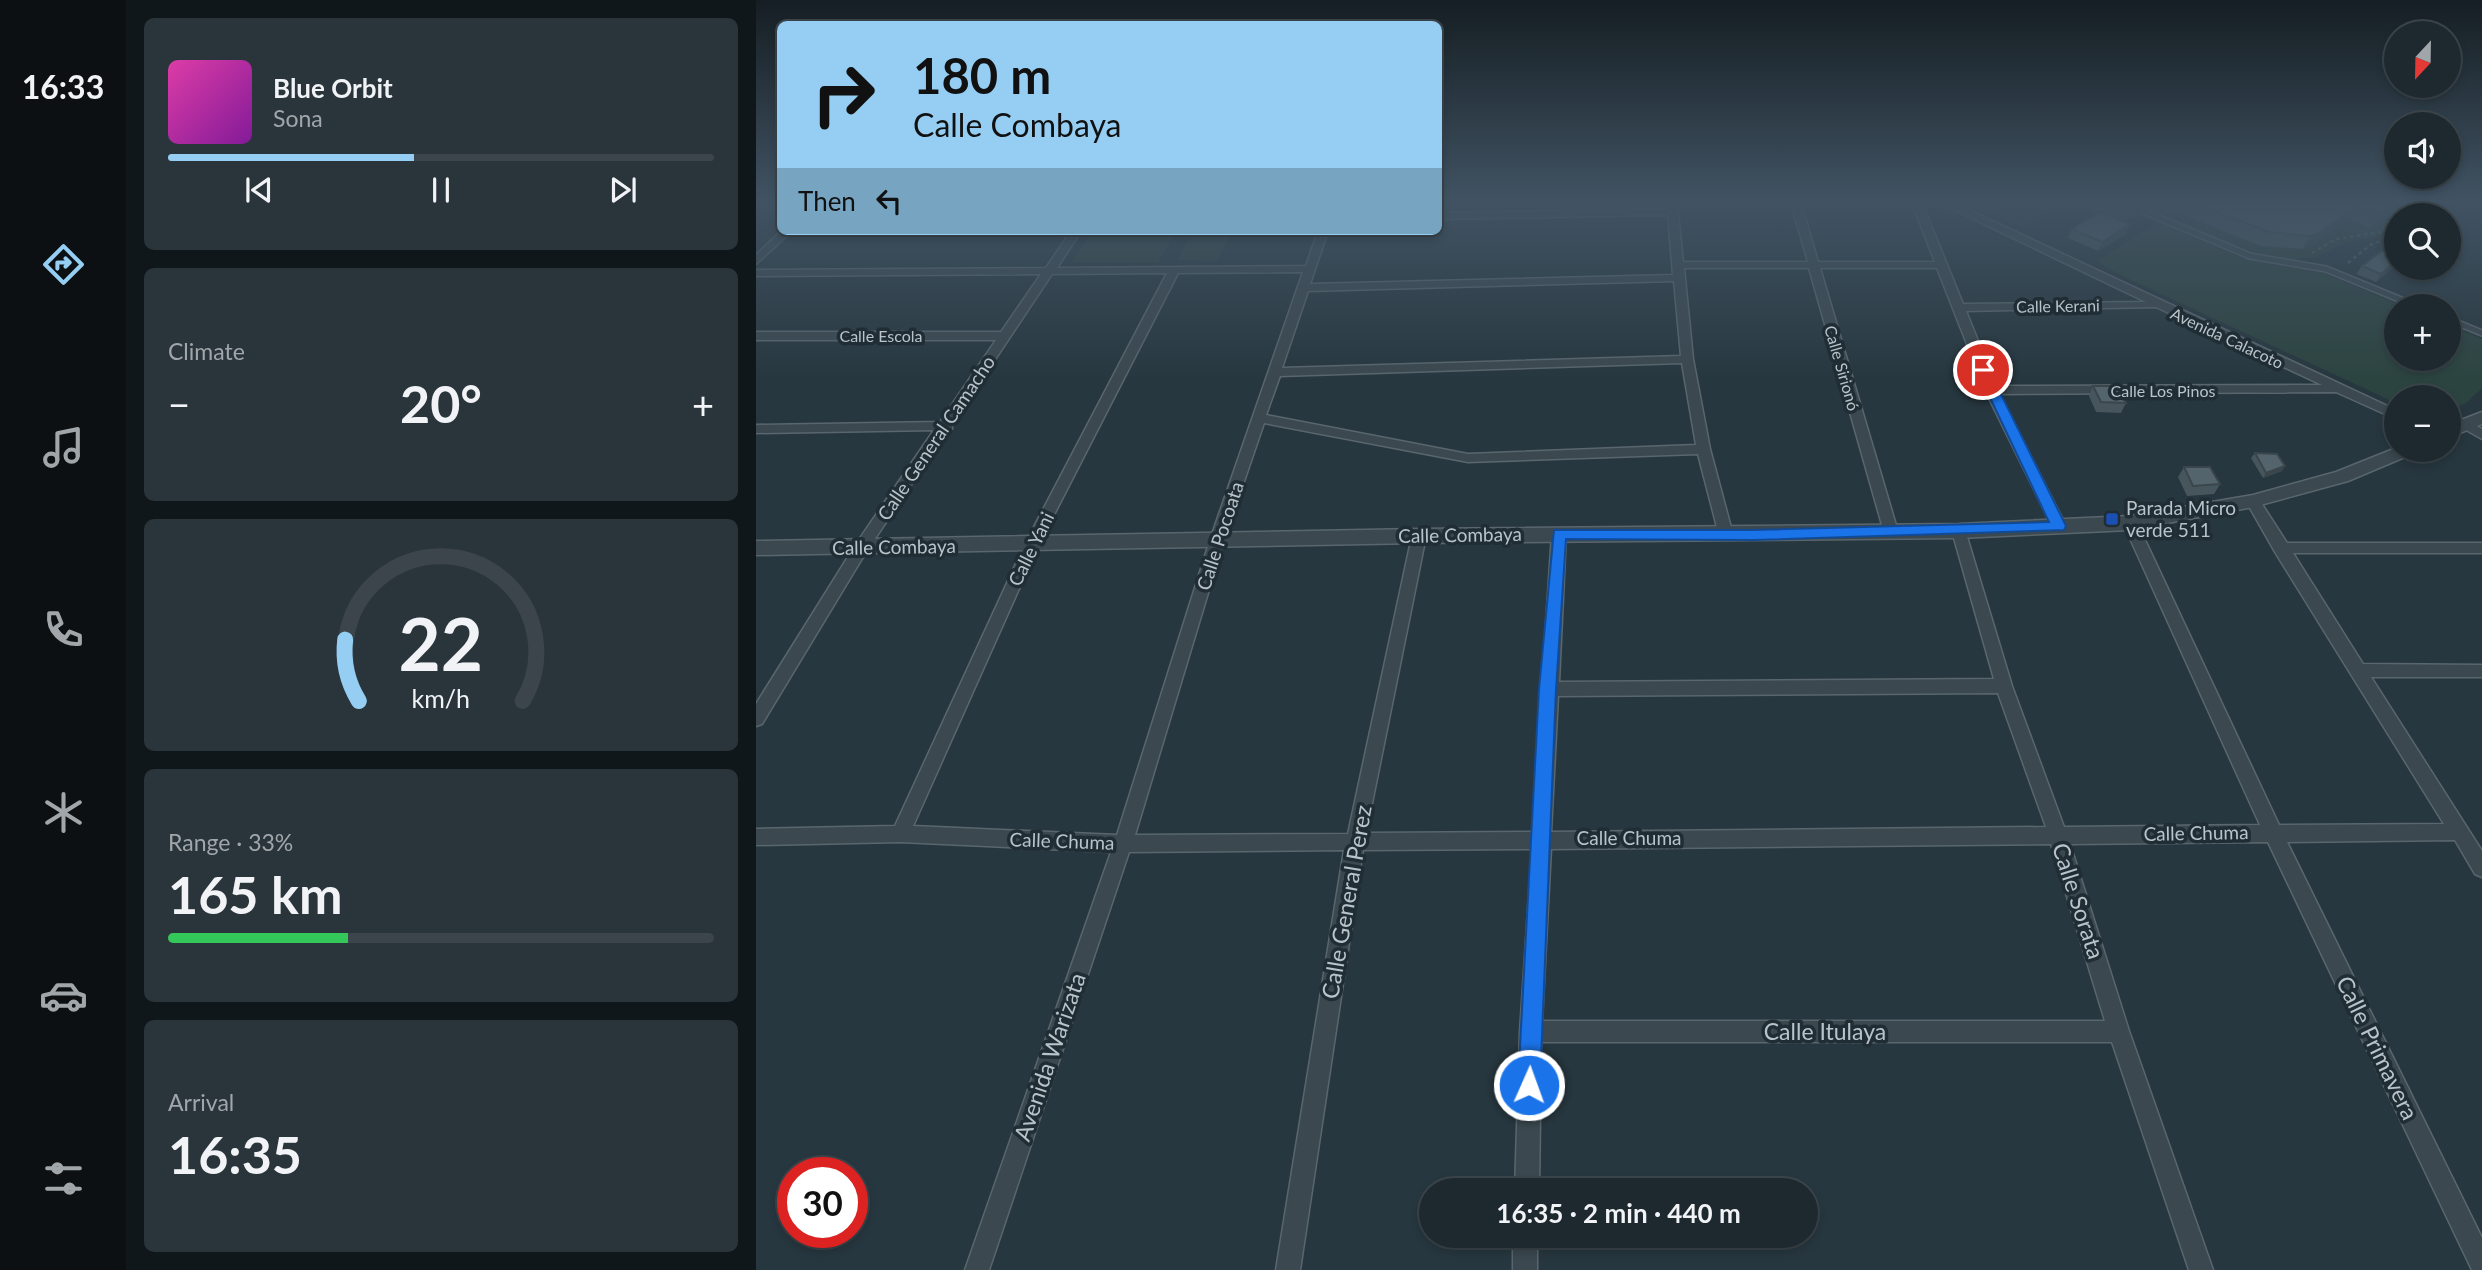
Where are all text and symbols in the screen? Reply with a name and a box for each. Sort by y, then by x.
north arrow [2384,21,2460,98]
map controls [2384,21,2461,462]
text: 180 m [913,46,1051,104]
icon: right [798,49,889,140]
text: 16:33 [22,67,104,106]
text: Blue Orbit [273,72,393,104]
text: Sona [273,104,323,132]
text: Calle Combaya [913,105,1122,144]
button: sound [2384,112,2461,189]
icon: previous [240,171,278,209]
icon: pause [422,171,460,209]
icon: next [604,171,642,209]
icon: left [870,182,908,220]
text: Then [798,185,856,217]
button: search [2384,203,2461,280]
icon: directions [39,240,88,289]
button: + [2384,294,2461,371]
street label: Calle Kerani [2016,295,2100,316]
street label: Avenida Calacoto [2168,303,2287,372]
street label: Calle Sirionó [1821,323,1864,413]
street label: Calle Escola [839,326,923,345]
text: Climate [168,337,245,365]
pin [1953,340,2013,400]
street label: Calle General Camacho [872,351,999,524]
icon: arrive [1964,351,2002,389]
text: 20° [400,372,482,434]
text: − [168,381,190,427]
text: + [692,381,714,427]
street label: Calle Los Pinos [2111,381,2215,400]
button: − [2384,385,2461,462]
icon: music [39,423,88,472]
street label: Calle Pocoata [1191,479,1248,593]
place label: Parada Micro verde 511 [2126,496,2236,541]
street label: Calle Yani [1003,508,1058,590]
marker: Parada Micro verde 511 [2104,511,2120,527]
street label: Calle Combaya [1398,522,1522,547]
street label: Calle Combaya [832,534,956,559]
text: 22 [399,599,483,687]
icon: phone [39,605,88,654]
text: km/h [412,683,470,713]
icon: climate [39,788,88,837]
street label: Calle General Perez [1315,803,1377,1001]
street label: Calle Chuma [2143,820,2249,845]
street label: Calle Chuma [1577,826,1681,849]
street label: Calle Chuma [1009,827,1115,854]
text: Range · 33% [168,828,293,856]
street label: Calle Sorata [2047,839,2111,962]
text: 165 km [168,863,342,925]
street label: Avenida Warizata [1007,969,1091,1144]
icon: car [39,971,88,1020]
street label: Calle Primavera [2331,971,2425,1124]
street label: Calle Itulaya [1764,1017,1886,1045]
position arrow [1492,1048,1566,1122]
text: Arrival [168,1088,234,1116]
text: 16:35 [168,1123,302,1185]
icon: filters [39,1154,88,1203]
speed limit sign: 30 [777,1157,868,1248]
text: 16:35 · 2 min · 440 m [1496,1197,1741,1229]

